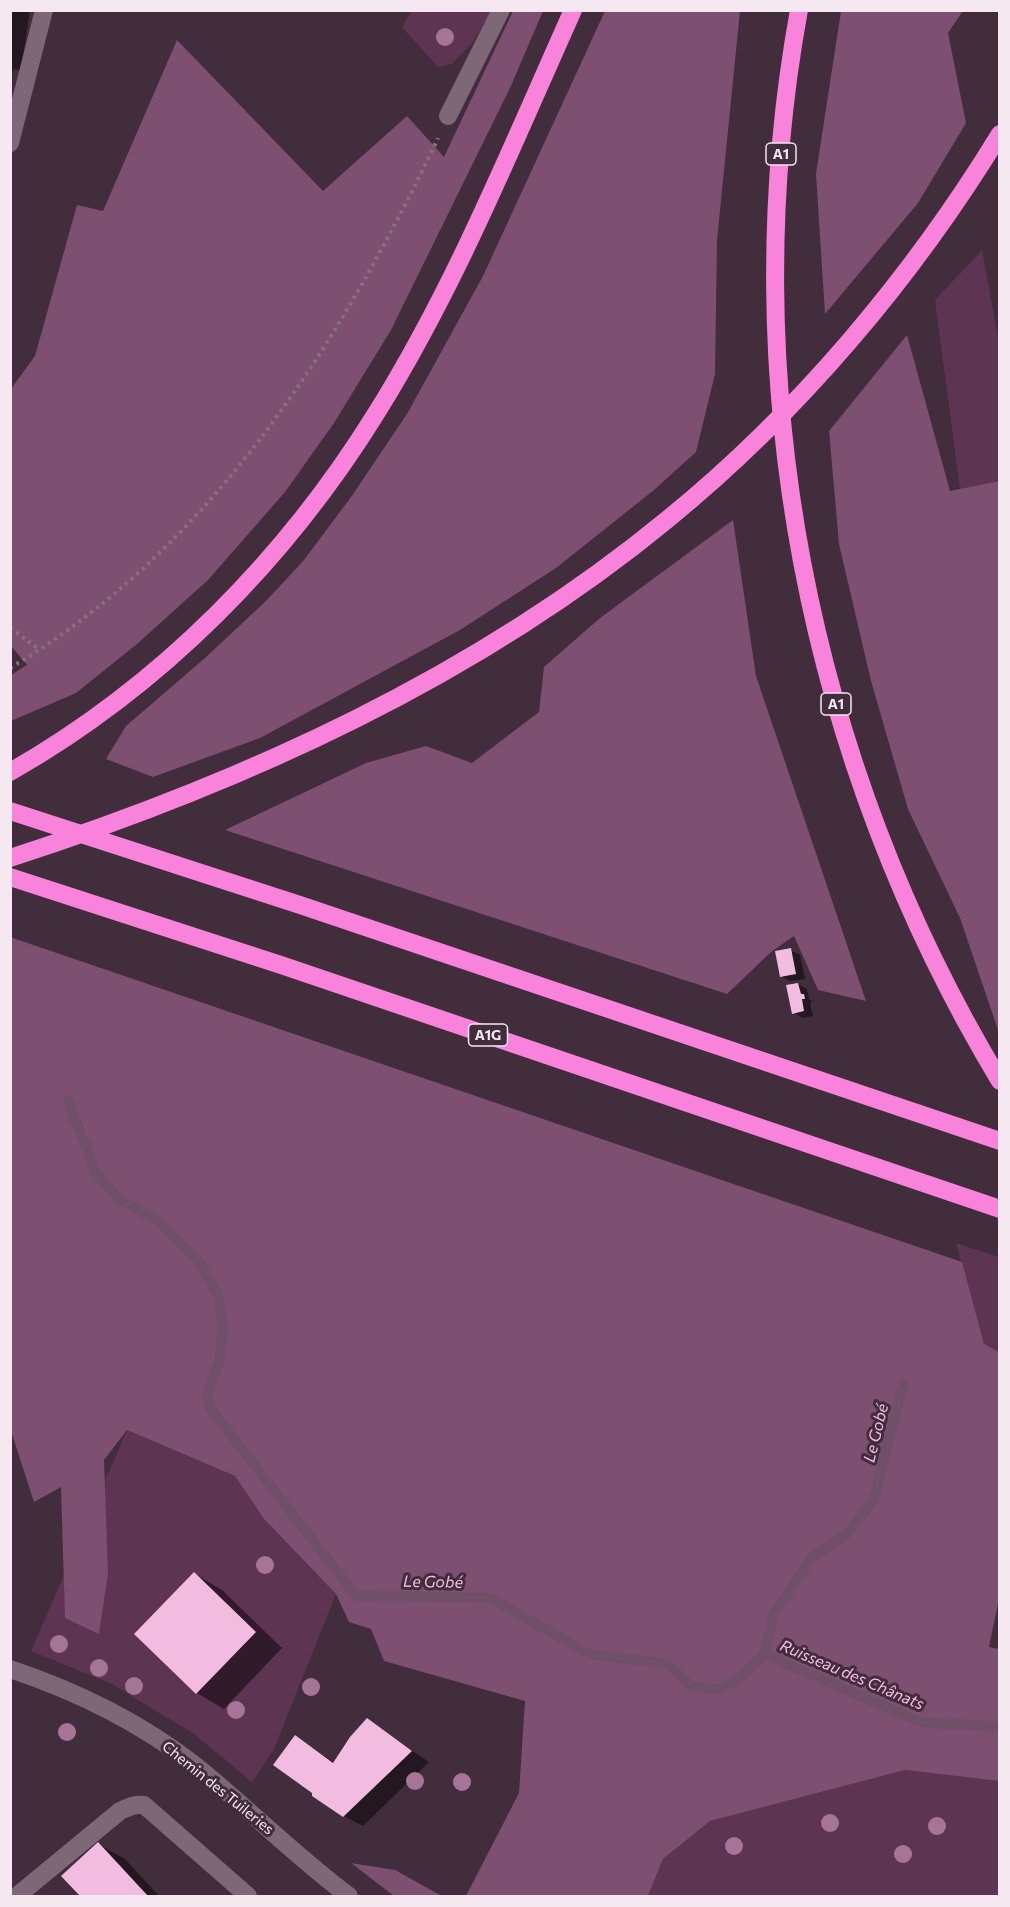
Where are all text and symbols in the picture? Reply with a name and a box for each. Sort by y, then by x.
road number: A1 [766,143,796,165]
road number: A1 [821,693,851,715]
road number: A1G [468,1024,508,1046]
water label: Le Gobé [859,1402,893,1464]
water label: Le Gobé [403,1572,463,1592]
water label: Ruisseau des Chânats [777,1636,927,1714]
street label: Chemin des Tuileries [159,1737,277,1839]

